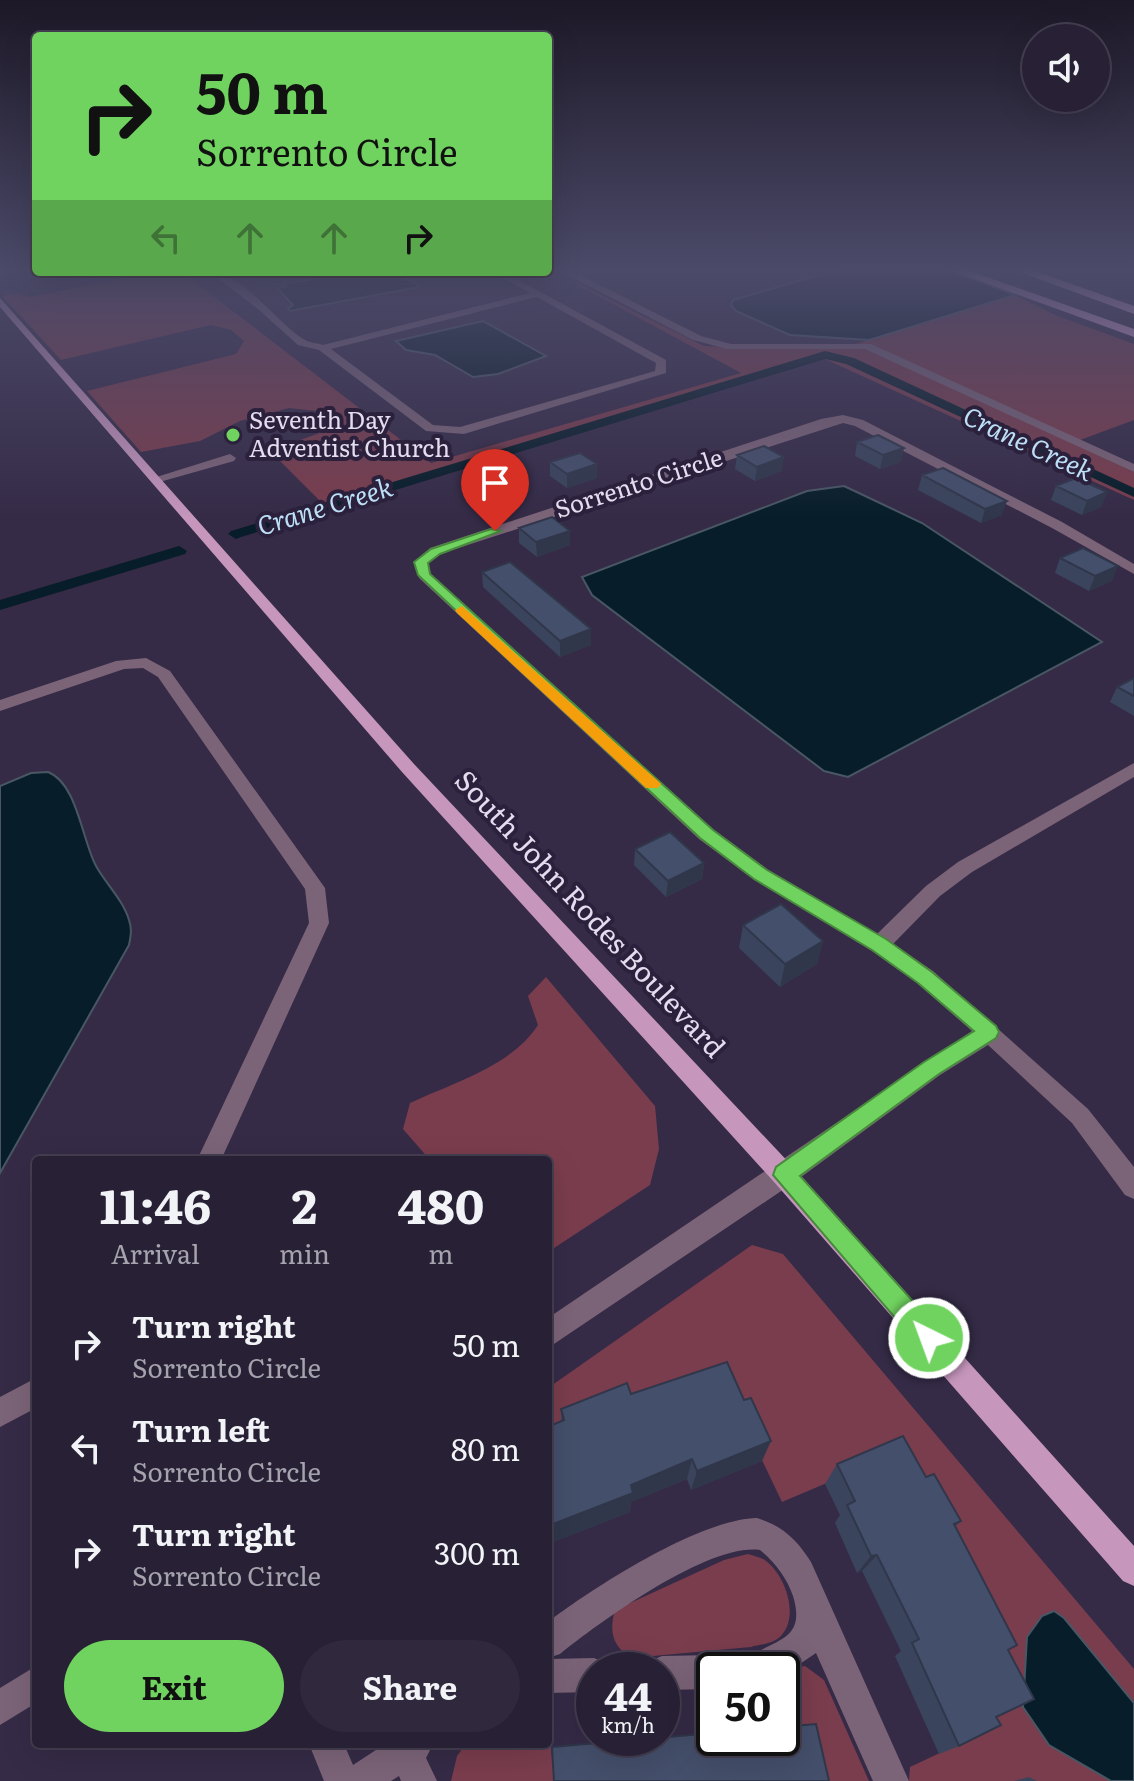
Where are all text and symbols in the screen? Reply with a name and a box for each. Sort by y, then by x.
map controls [1022,24,1110,112]
button: sound [1022,24,1110,112]
text: 50 m [196,48,328,131]
icon: right [64,64,168,168]
text: Sorrento Circle [196,124,458,177]
icon: left [144,216,188,260]
icon: ahead [228,216,272,260]
icon: ahead [312,216,356,260]
icon: right [396,216,440,260]
water label: Crane Creek [958,395,1101,489]
place label: Seventh Day Adventist Church [249,401,450,464]
marker: Seventh Day Adventist Church [224,426,242,444]
street label: Sorrento Circle [550,438,727,525]
pin [461,449,529,531]
icon: arrive [473,461,517,505]
water label: Crane Creek [252,465,397,544]
street label: South John Rodes Boulevard [446,759,736,1066]
text: 11:46 [100,1168,211,1239]
text: 2 [292,1168,317,1239]
text: 480 [398,1168,484,1239]
text: Arrival [111,1233,200,1272]
text: min [279,1233,330,1272]
text: m [428,1233,454,1272]
position arrow [887,1296,971,1380]
text: Turn right [132,1303,296,1347]
icon: right [64,1322,108,1366]
text: 50 m [452,1322,520,1366]
text: Sorrento Circle [132,1347,321,1386]
text: Turn left [132,1407,270,1451]
icon: left [64,1426,108,1470]
text: 80 m [451,1426,520,1470]
text: Sorrento Circle [132,1451,321,1490]
text: Turn right [132,1511,296,1555]
icon: right [64,1530,108,1574]
text: 300 m [434,1530,520,1574]
text: Sorrento Circle [132,1555,321,1594]
button: Exit [64,1640,284,1732]
button: Share [300,1640,520,1732]
speed limit sign: 50 [696,1652,800,1756]
text: 44 [604,1664,652,1723]
text: km/h [601,1709,655,1739]

